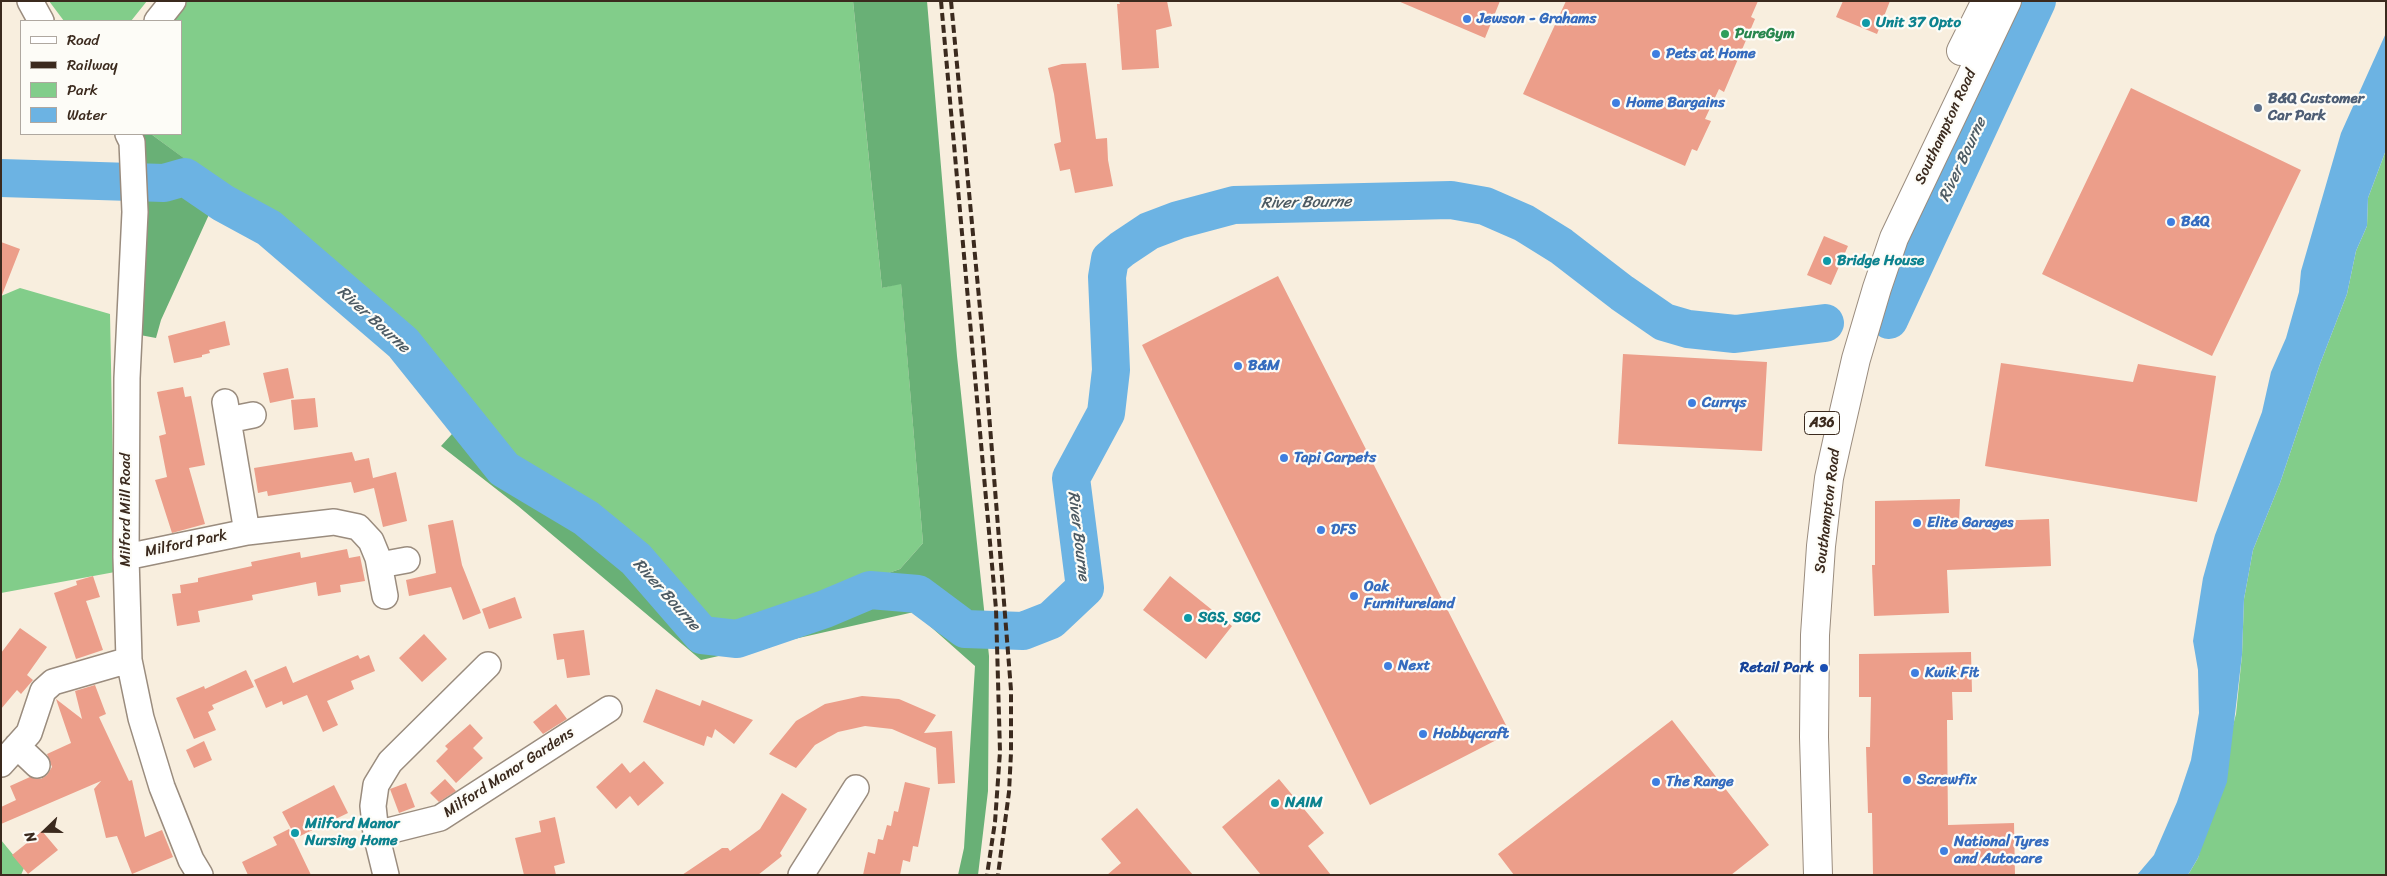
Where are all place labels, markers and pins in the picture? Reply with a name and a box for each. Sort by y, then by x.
place label: Jewson - Grahams [1477,10,1596,28]
marker: Jewson - Grahams [1461,13,1473,25]
place label: Unit 37 Opto [1876,14,1961,32]
marker: Unit 37 Opto [1860,17,1872,29]
place label: PureGym [1735,25,1795,43]
marker: PureGym [1719,28,1731,40]
place label: Pets at Home [1666,45,1756,63]
marker: Pets at Home [1650,48,1662,60]
place label: B&Q Customer Car Park [2268,90,2364,125]
place label: Home Bargains [1626,94,1725,112]
marker: Home Bargains [1610,97,1622,109]
marker: B&Q Customer Car Park [2252,102,2264,114]
place label: B&Q [2181,213,2210,231]
marker: B&Q [2165,216,2177,228]
place label: Bridge House [1837,252,1924,270]
marker: Bridge House [1821,255,1833,267]
place label: B&M [1248,357,1280,375]
marker: B&M [1232,360,1244,372]
place label: Currys [1702,394,1746,412]
marker: Currys [1686,397,1698,409]
place label: Tapi Carpets [1294,449,1376,467]
marker: Tapi Carpets [1278,452,1290,464]
place label: Elite Garages [1927,514,2013,532]
marker: Elite Garages [1911,517,1923,529]
place label: DFS [1331,521,1356,539]
marker: DFS [1315,524,1327,536]
place label: Oak Furnitureland [1364,578,1454,613]
marker: Oak Furnitureland [1348,590,1360,602]
place label: SGS, SGC [1198,609,1260,627]
marker: SGS, SGC [1182,612,1194,624]
place label: Next [1398,657,1430,675]
place label: Retail Park [1740,659,1814,677]
marker: Next [1382,660,1394,672]
marker: Retail Park [1818,662,1830,674]
place label: Kwik Fit [1925,664,1979,682]
marker: Kwik Fit [1909,667,1921,679]
place label: Hobbycraft [1433,725,1509,743]
marker: Hobbycraft [1417,728,1429,740]
place label: Screwfix [1917,771,1977,789]
place label: The Range [1666,773,1734,791]
marker: Screwfix [1901,774,1913,786]
marker: The Range [1650,776,1662,788]
place label: NAIM [1285,794,1323,812]
marker: NAIM [1269,797,1281,809]
place label: Milford Manor Nursing Home [305,815,399,850]
marker: Milford Manor Nursing Home [289,827,301,839]
place label: National Tyres and Autocare [1954,833,2049,868]
marker: National Tyres and Autocare [1938,845,1950,857]

